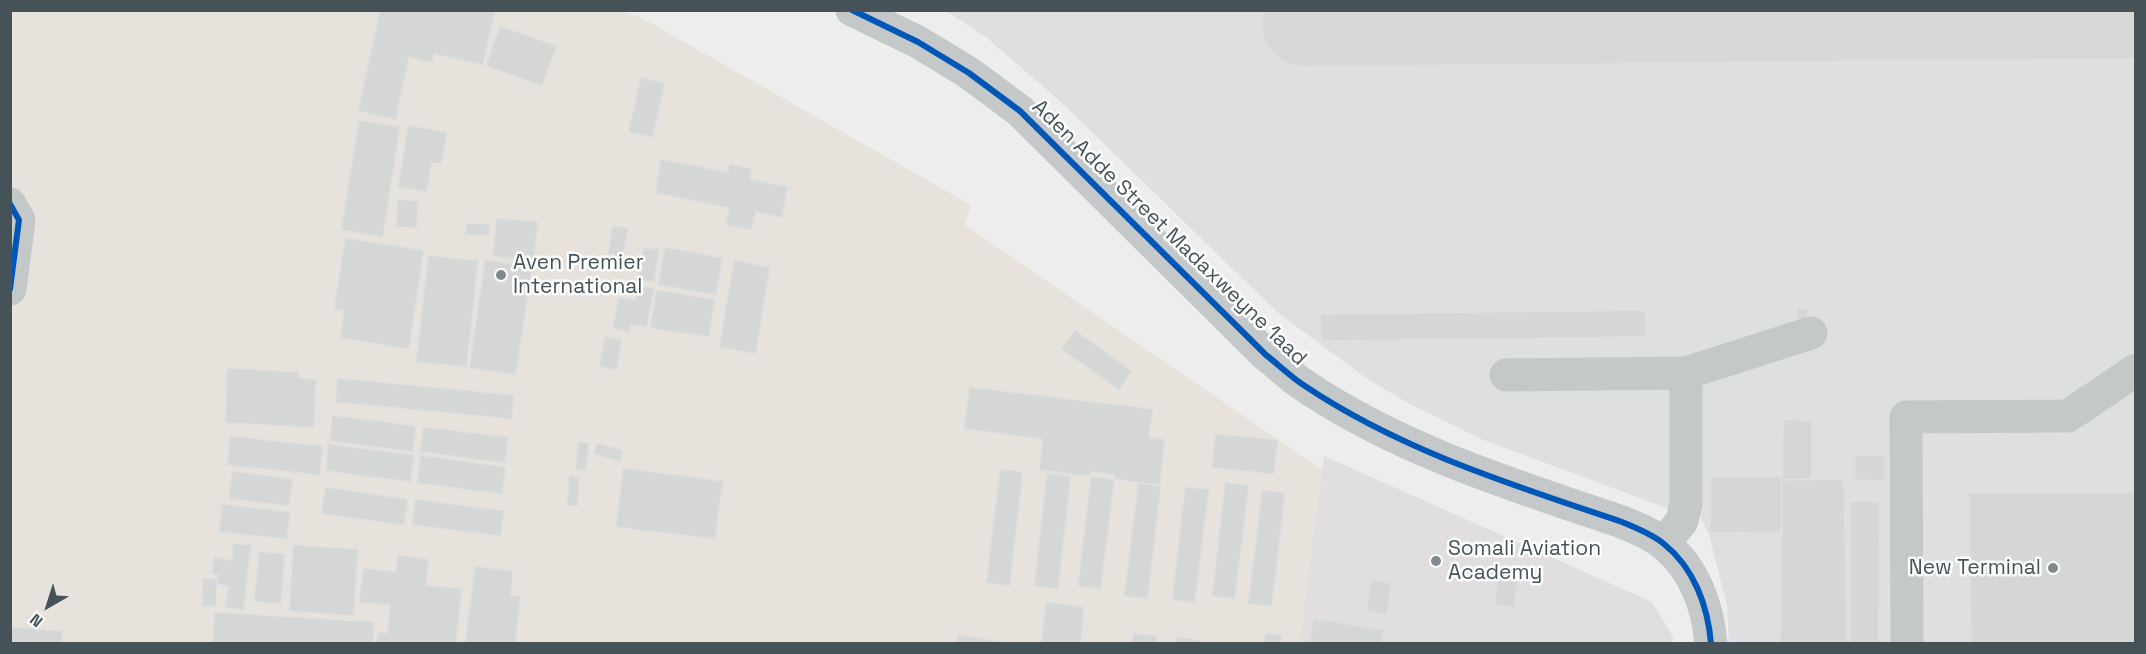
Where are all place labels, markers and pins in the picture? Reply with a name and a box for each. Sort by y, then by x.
place label: Aven Premier International [513,250,644,300]
marker: Aven Premier International [494,268,508,282]
place label: Somali Aviation Academy [1448,536,1601,586]
marker: Somali Aviation Academy [1429,554,1443,568]
place label: New Terminal [1909,555,2041,581]
marker: New Terminal [2046,561,2060,575]

